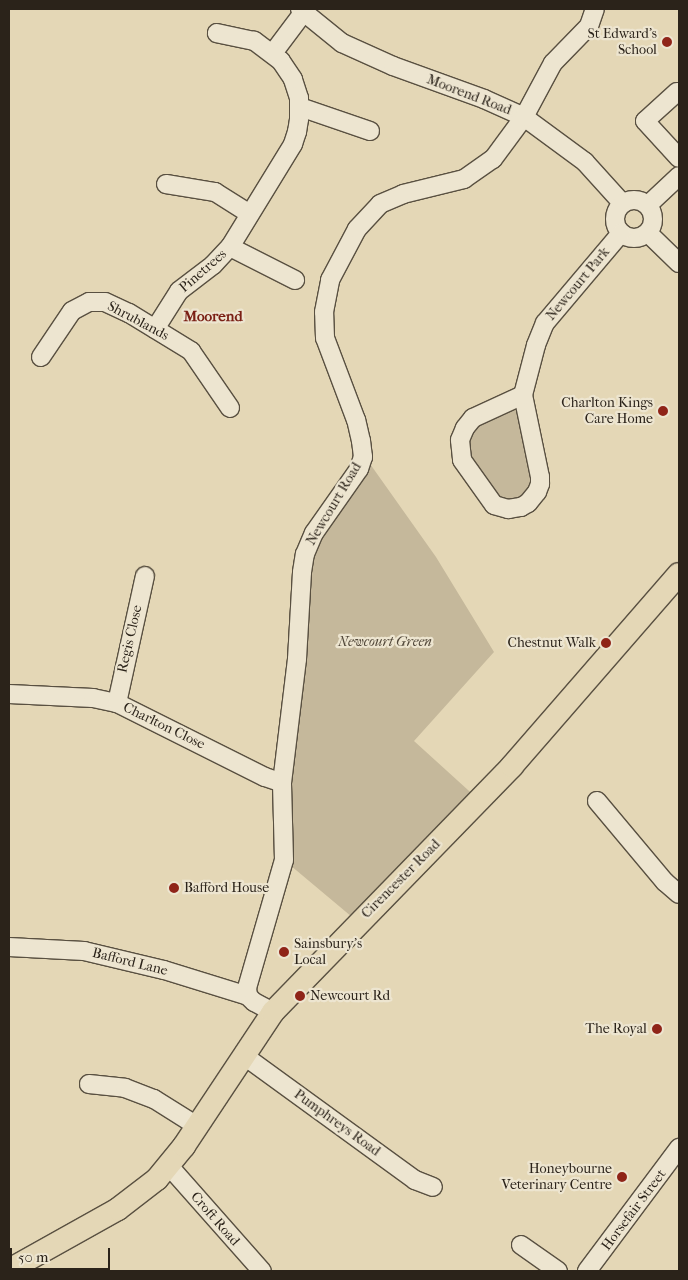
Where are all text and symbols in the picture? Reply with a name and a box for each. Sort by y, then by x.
place label: St Edward's School [587,26,657,58]
marker: St Edward's School [661,36,673,48]
street label: Moorend Road [424,71,514,119]
street label: Newcourt Park [543,244,613,324]
street label: Pinetrees [176,246,230,296]
street label: Shrublands [104,298,172,344]
district label: Moorend [183,308,243,326]
place label: Charlton Kings Care Home [561,395,653,428]
marker: Charlton Kings Care Home [657,405,669,417]
street label: Newcourt Road [303,460,365,548]
street label: Regis Close [114,603,146,675]
park label: Newcourt Green [338,634,432,650]
place label: Chestnut Walk [508,635,596,651]
marker: Chestnut Walk [600,637,612,649]
street label: Charlton Close [120,699,208,753]
street label: Cirencester Road [358,836,444,922]
place label: Bafford House [184,880,269,896]
marker: Bafford House [168,882,180,894]
place label: Sainsbury's Local [294,936,362,969]
street label: Bafford Lane [91,945,169,979]
marker: Sainsbury's Local [278,946,290,958]
place label: Newcourt Rd [310,988,390,1004]
marker: Newcourt Rd [294,990,306,1002]
place label: The Royal [585,1021,647,1037]
marker: The Royal [651,1023,663,1035]
street label: Pumphreys Road [291,1086,383,1160]
place label: Honeybourne Veterinary Centre [502,1161,612,1194]
street label: Horsefair Street [598,1166,670,1254]
marker: Honeybourne Veterinary Centre [616,1171,628,1183]
street label: Croft Road [187,1189,243,1249]
scale bar [12,1238,112,1270]
text: 50 m [18,1248,48,1266]

